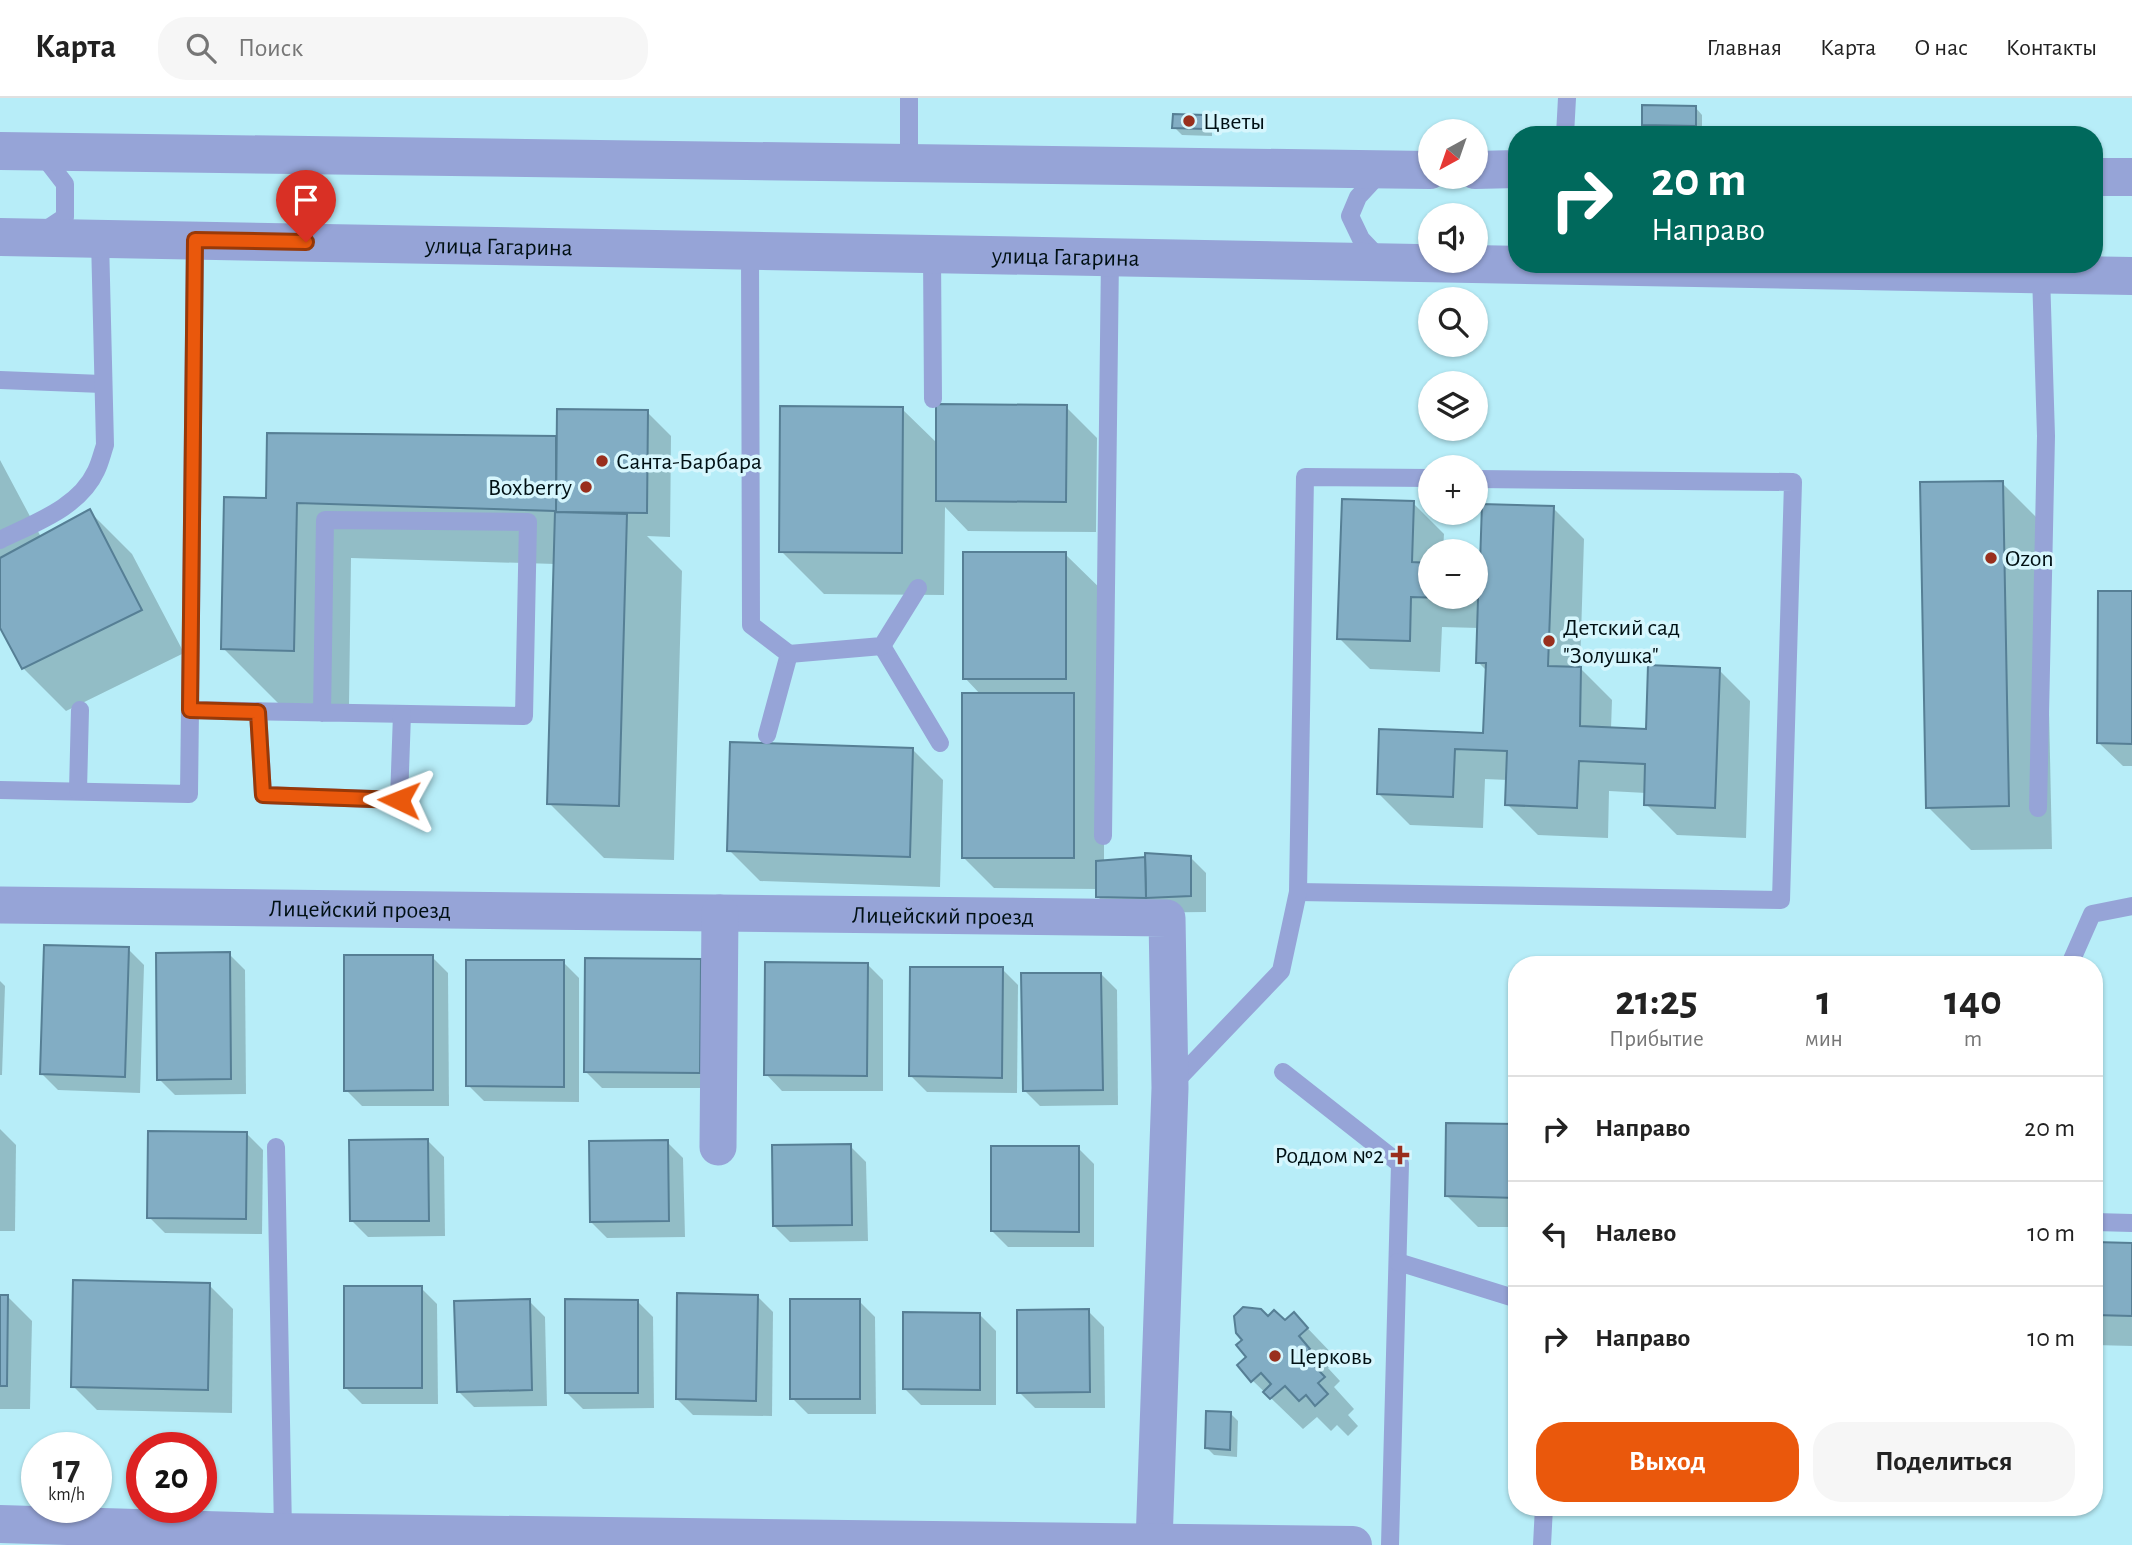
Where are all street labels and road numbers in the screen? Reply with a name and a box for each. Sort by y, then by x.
street label: улица Гагарина [424,234,573,260]
street label: улица Гагарина [991,244,1140,271]
street label: Лицейский проезд [269,897,451,923]
street label: Лицейский проезд [852,903,1034,930]

